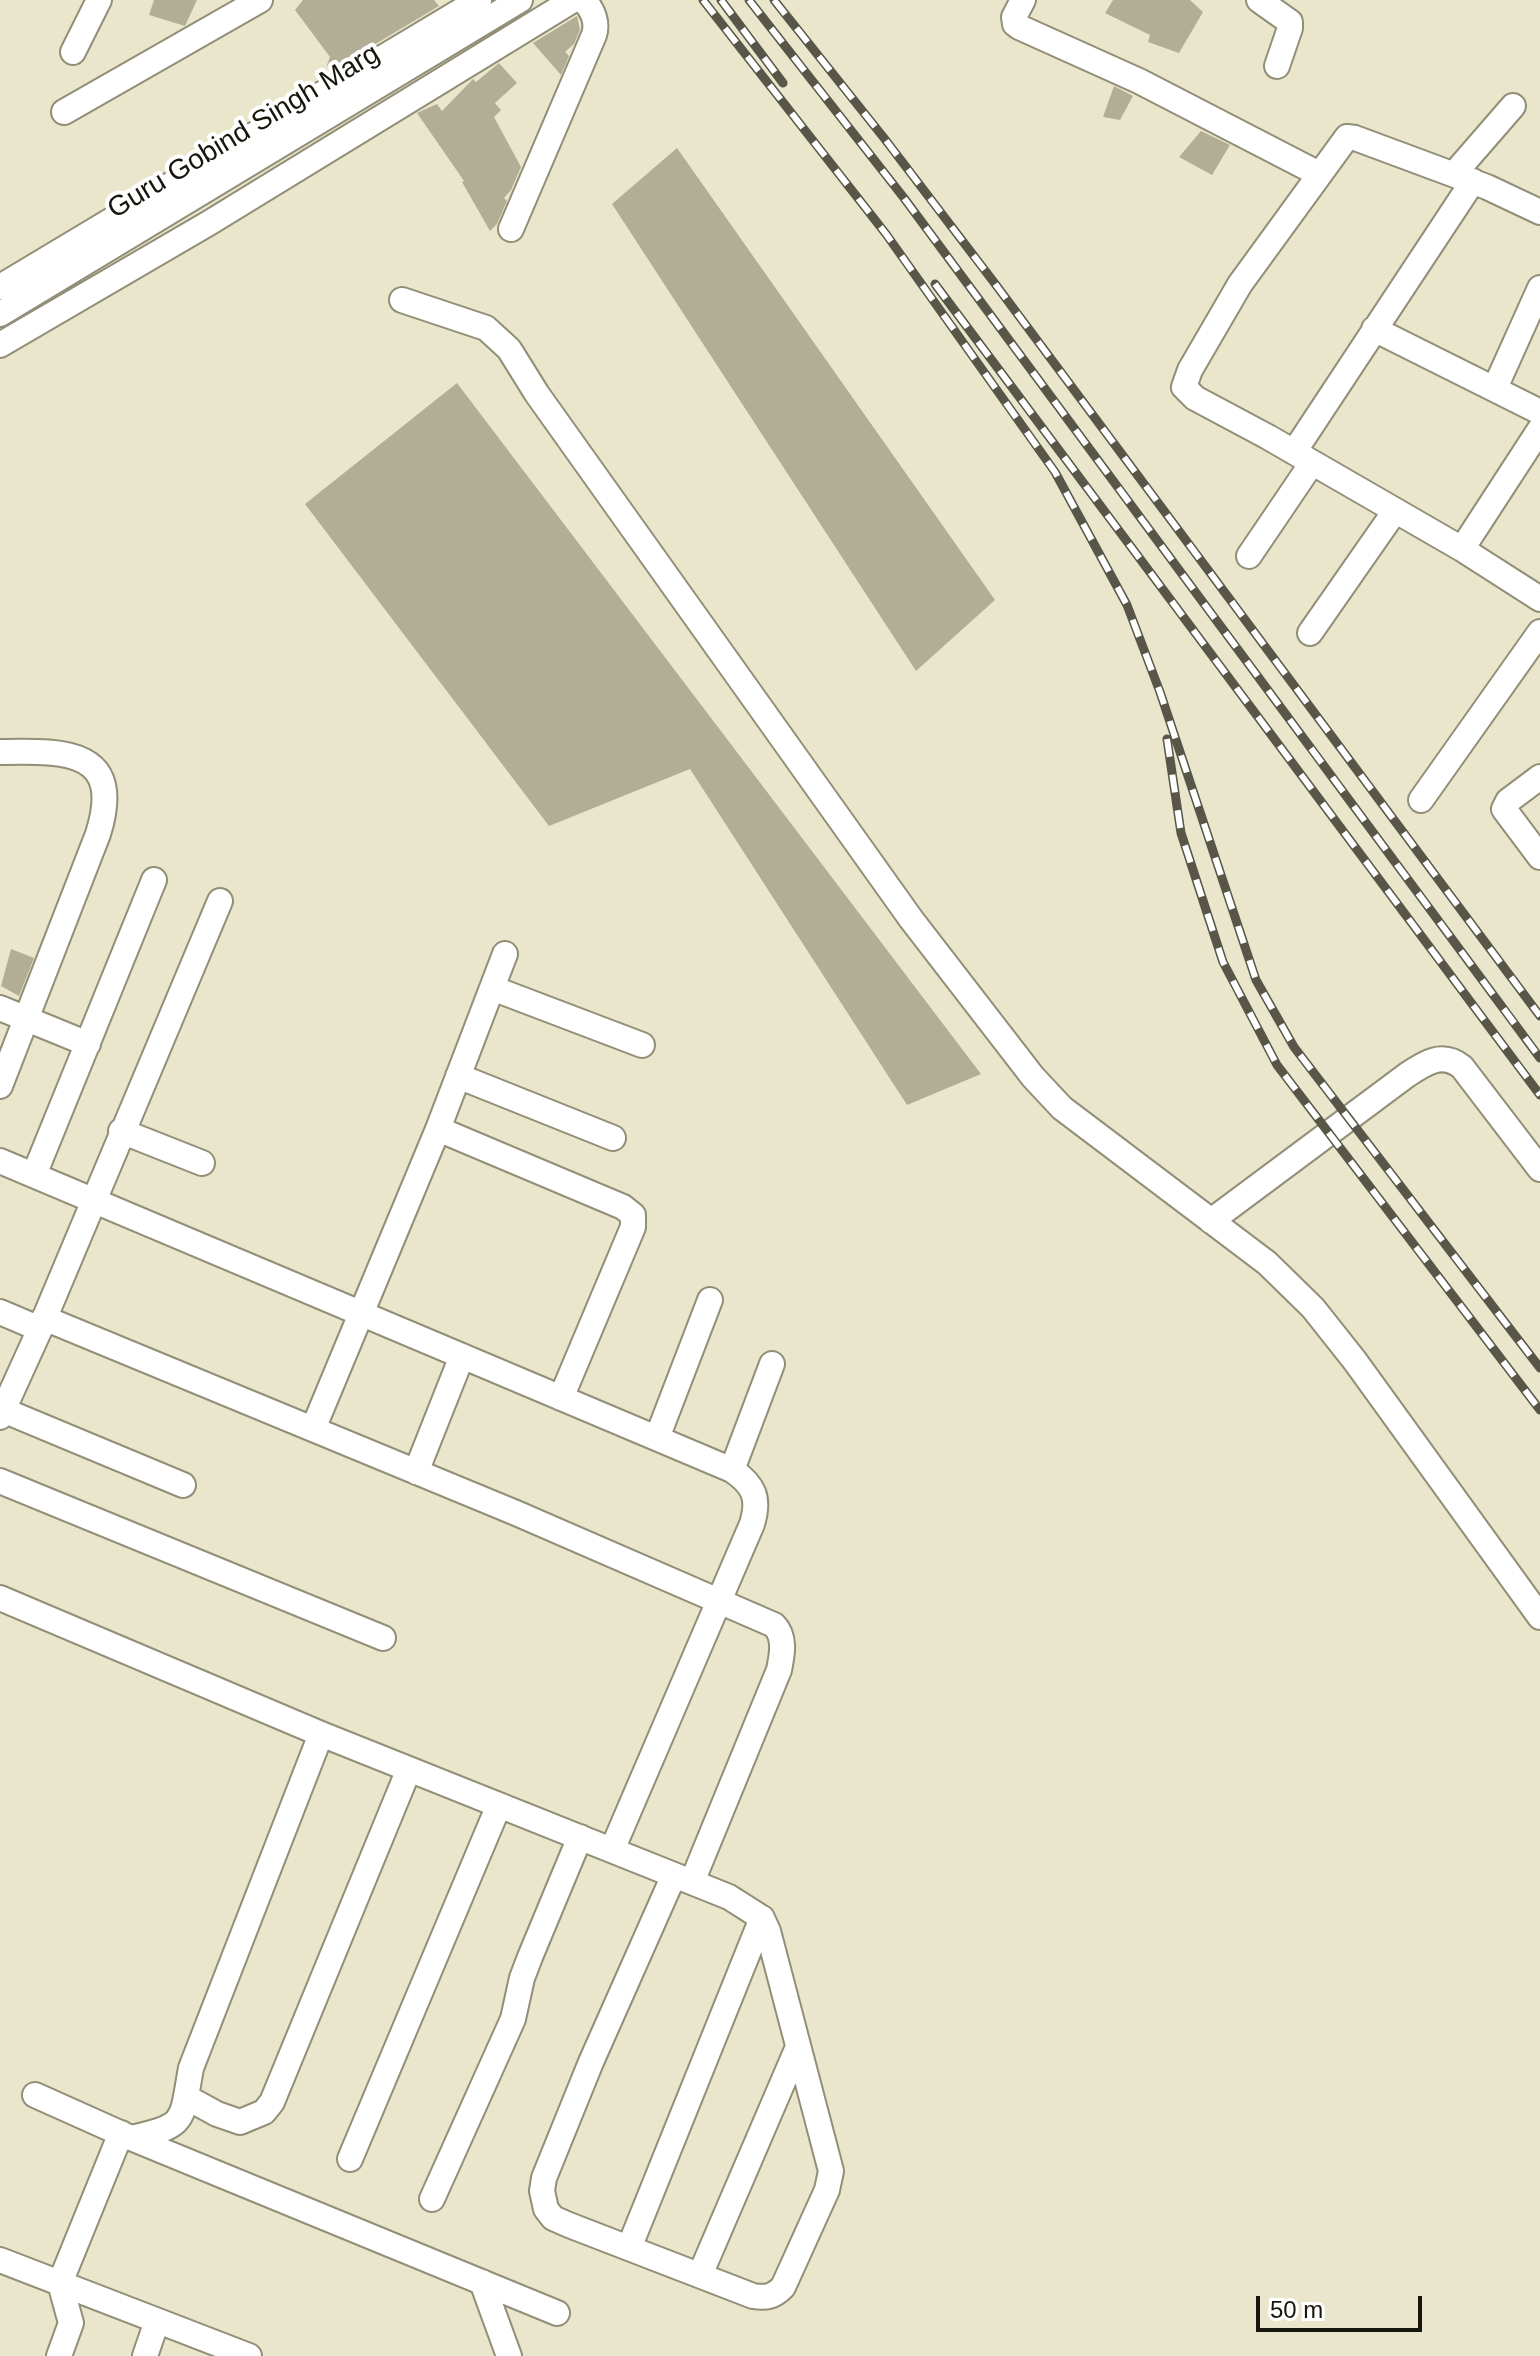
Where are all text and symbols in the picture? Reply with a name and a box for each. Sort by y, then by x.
street label: Guru Gobind Singh Marg [102,37,386,227]
scale bar [1260,2280,1426,2330]
text: 50 m [1270,2296,1323,2323]

